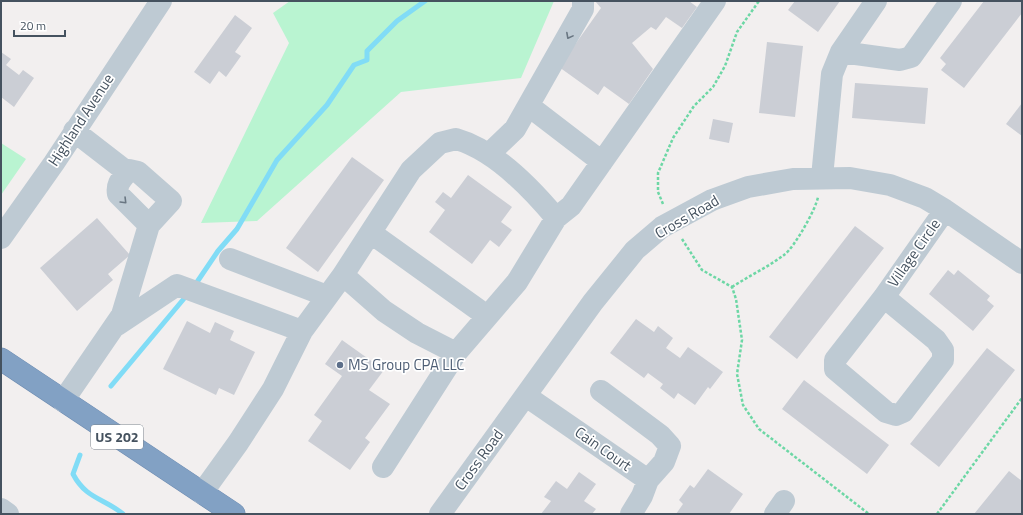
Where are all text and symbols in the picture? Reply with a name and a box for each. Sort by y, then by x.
scale bar [14,12,65,38]
text: 20 m [20,16,46,35]
one-way arrow [566,32,574,39]
street label: Highland Avenue [42,69,119,171]
street label: Cross Road [650,189,723,244]
one-way arrow [119,196,127,204]
street label: Village Circle [881,214,946,292]
place label: MS Group CPA LLC [348,353,465,376]
marker: MS Group CPA LLC [335,360,345,370]
street label: Cain Court [570,421,637,477]
street label: Cross Road [448,424,509,495]
road number: US 202 [91,425,143,449]

